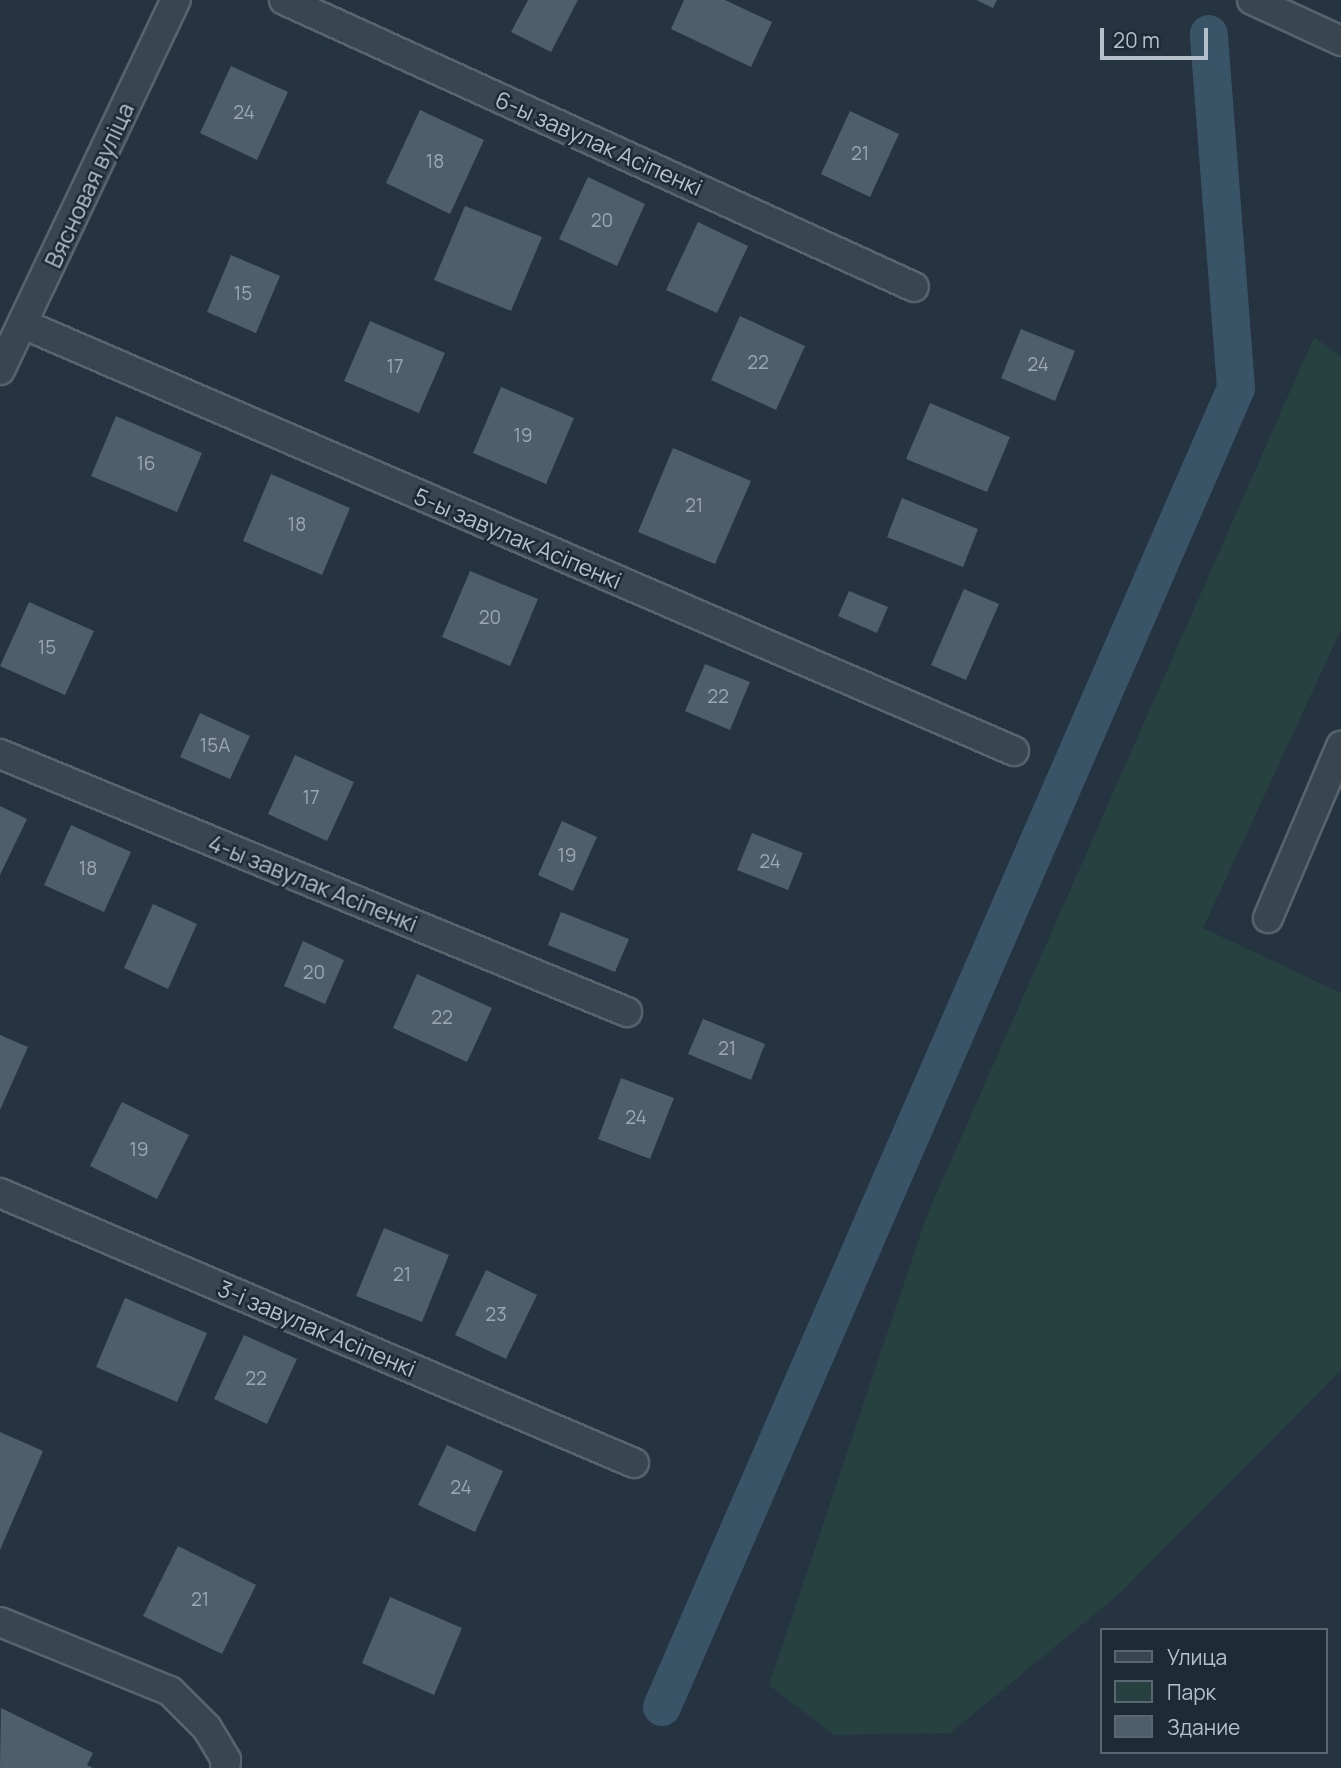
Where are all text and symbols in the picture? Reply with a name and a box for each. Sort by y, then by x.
scale bar [1103,14,1212,58]
text: 20 m [1113,26,1160,54]
street label: 6-ы завулак Асіпенкі [491,85,707,201]
street label: Вясновая вуліца [39,98,139,272]
house number: 24 [233,102,255,124]
house number: 21 [851,143,869,165]
house number: 18 [426,151,444,173]
house number: 20 [591,210,613,232]
house number: 15 [234,283,252,305]
house number: 22 [747,352,769,374]
house number: 24 [1027,354,1049,376]
house number: 17 [387,356,403,378]
house number: 19 [513,425,533,447]
house number: 16 [136,453,156,475]
street label: 5-ы завулак Асіпенкі [410,482,626,594]
house number: 21 [685,495,703,517]
house number: 18 [288,514,306,536]
house number: 20 [479,607,501,629]
house number: 15 [38,637,56,659]
house number: 22 [707,686,729,708]
house number: 15А [200,735,230,757]
house number: 17 [303,787,319,809]
street label: 4-ы завулак Асіпенкі [204,828,422,938]
house number: 19 [557,845,577,867]
house number: 24 [759,851,781,873]
house number: 18 [79,858,97,880]
house number: 20 [303,962,325,984]
house number: 22 [431,1007,453,1029]
house number: 21 [718,1038,736,1060]
house number: 24 [625,1107,647,1129]
house number: 19 [129,1139,149,1161]
house number: 21 [393,1264,411,1286]
street label: 3-і завулак Асіпенкі [214,1274,420,1382]
house number: 23 [485,1304,507,1326]
house number: 22 [245,1368,267,1390]
house number: 24 [450,1477,472,1499]
house number: 21 [191,1589,209,1611]
legend [1100,1628,1327,1754]
text: Улица [1167,1643,1227,1671]
text: Парк [1167,1678,1216,1706]
text: Здание [1167,1713,1240,1741]

